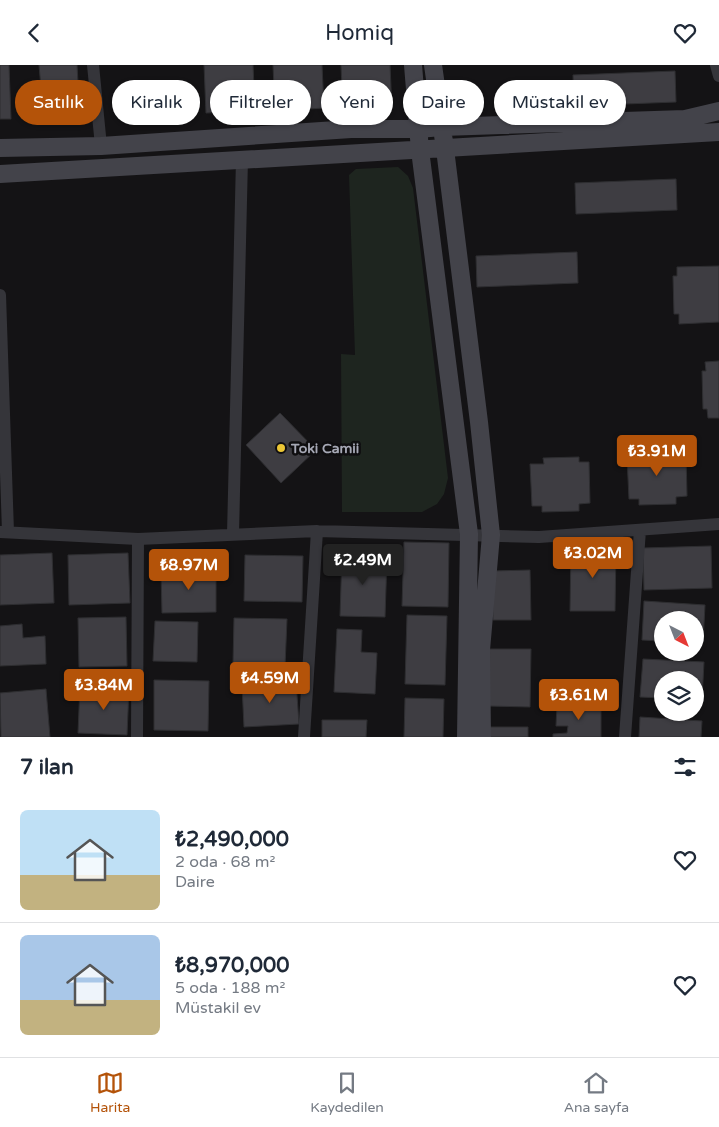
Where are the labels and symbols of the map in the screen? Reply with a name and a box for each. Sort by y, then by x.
pin: ₺3.91M [616,435,698,477]
place label: Toki Camii [290,440,359,457]
marker: Toki Camii [275,442,287,454]
pin: ₺3.02M [552,537,634,579]
pin: ₺2.49M [322,543,404,586]
pin: ₺8.97M [148,549,230,591]
north arrow [654,611,704,661]
pin: ₺4.59M [229,661,311,704]
pin: ₺3.84M [63,669,145,711]
pin: ₺3.61M [538,679,620,721]

